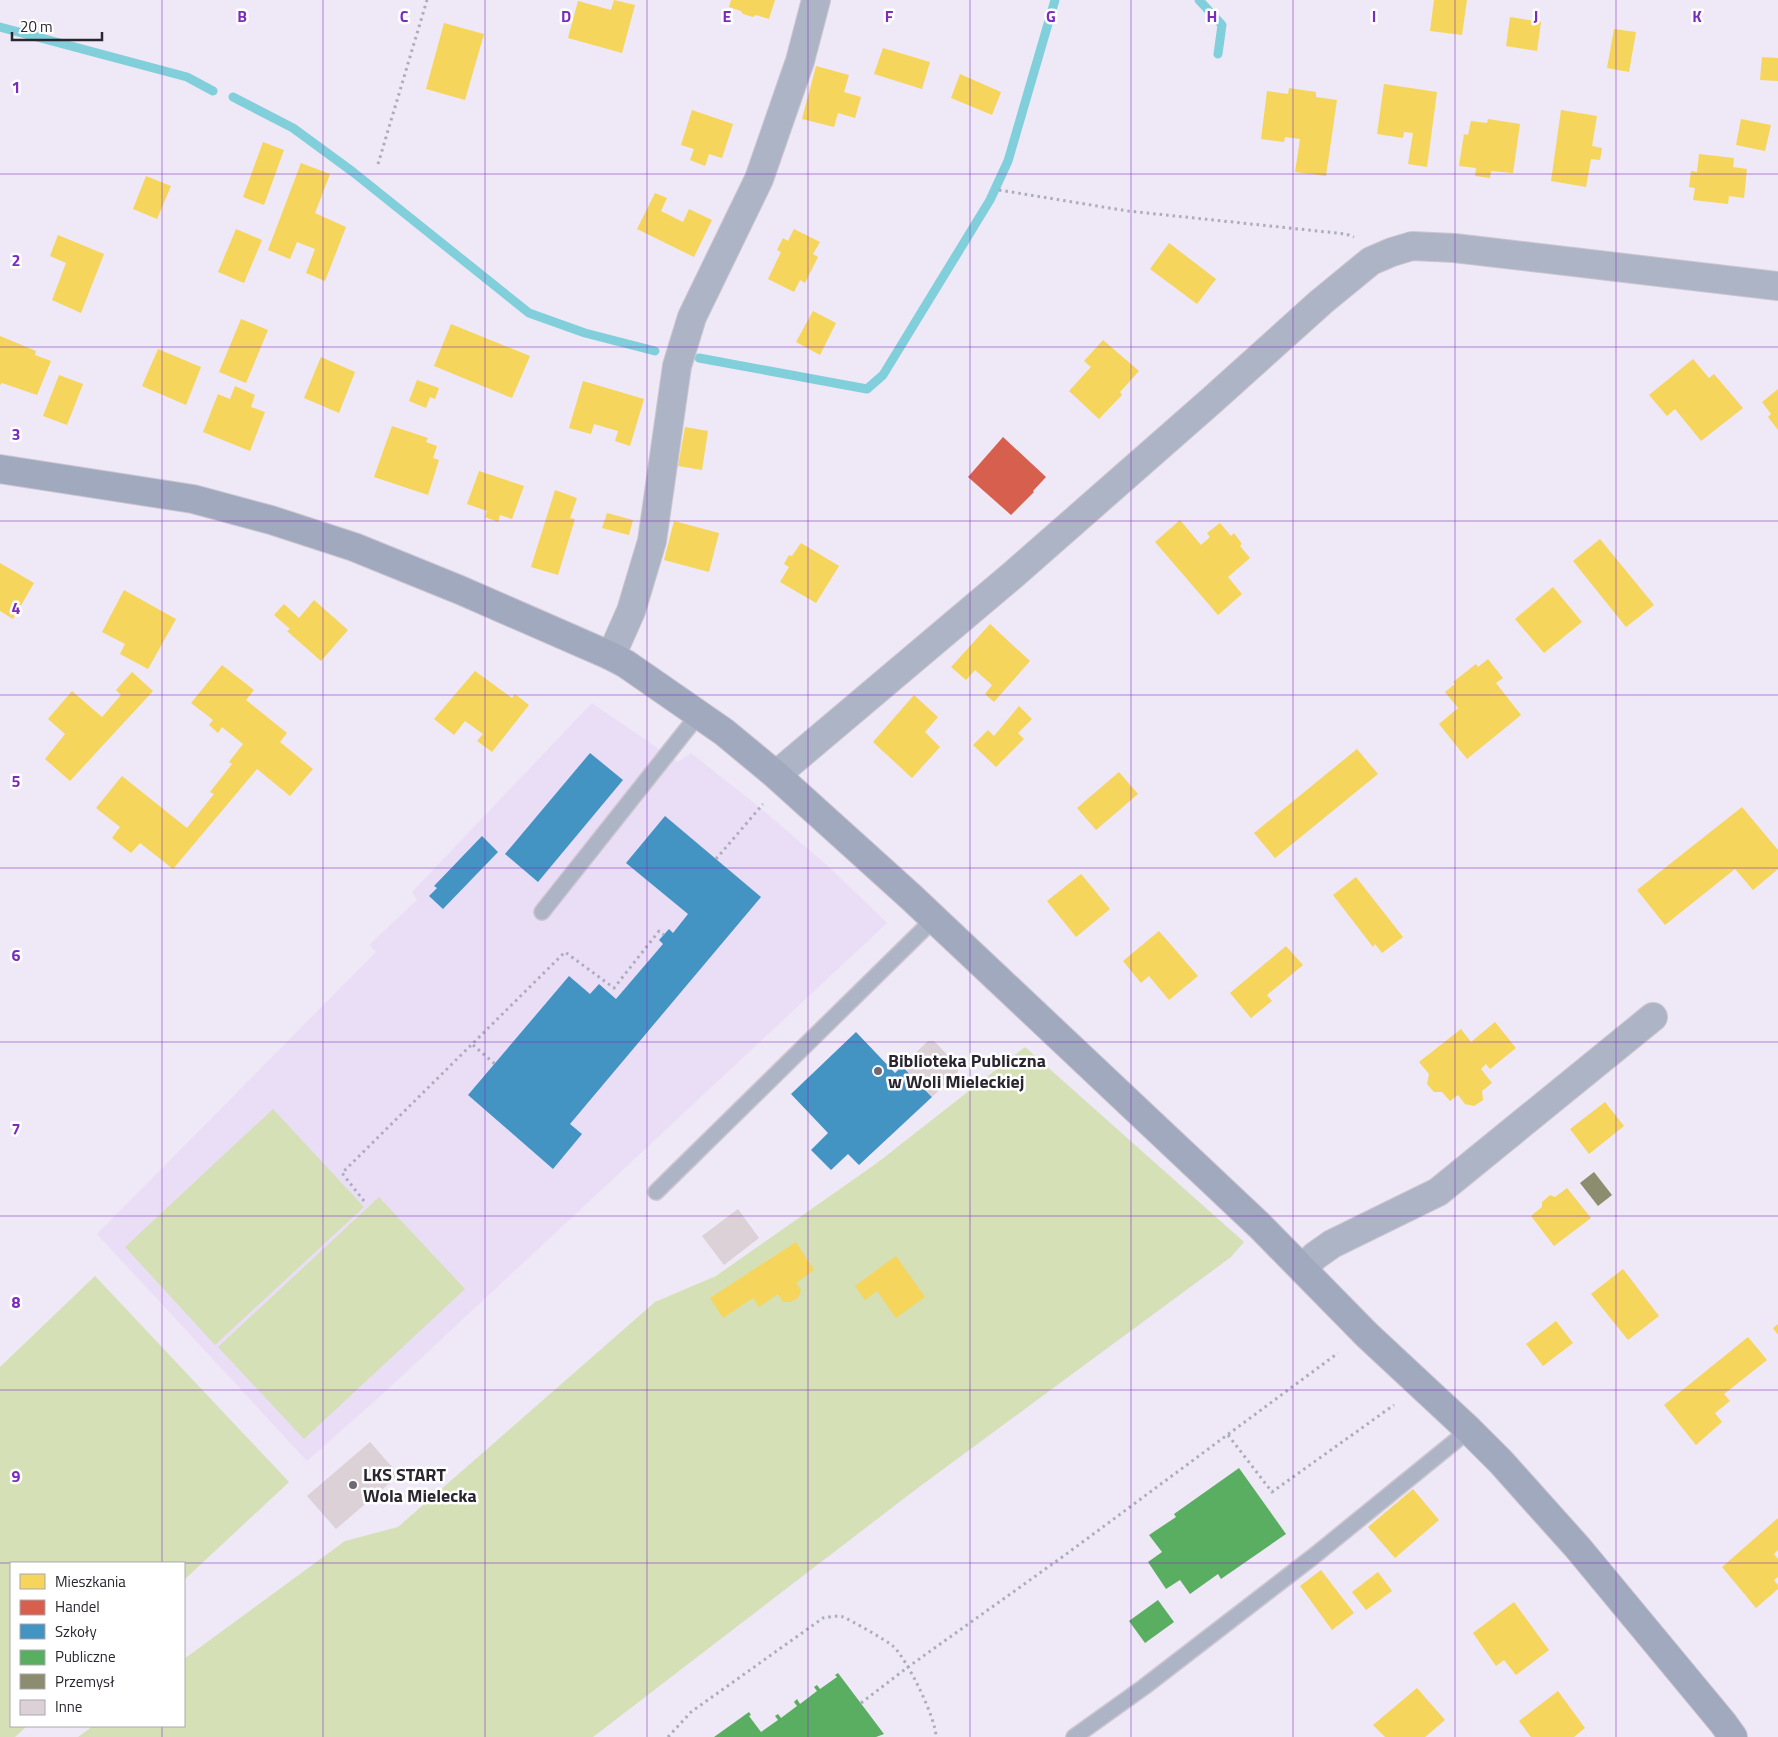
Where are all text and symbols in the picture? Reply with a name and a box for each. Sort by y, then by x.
text: B [237,4,247,28]
text: C [400,4,409,28]
text: D [561,4,571,28]
text: E [723,4,732,28]
text: F [885,4,894,28]
text: G [1046,4,1056,28]
text: H [1207,4,1217,28]
text: I [1372,4,1376,28]
text: J [1534,4,1538,28]
text: K [1692,4,1702,28]
scale bar [12,10,102,42]
text: 20 m [20,15,53,38]
text: 1 [12,75,20,99]
text: 2 [12,248,20,272]
text: 3 [12,422,20,446]
text: 4 [12,596,21,620]
text: 5 [12,769,21,793]
text: 6 [12,943,21,967]
place label: Biblioteka Publiczna w Woli Mieleckiej [888,1047,1046,1095]
marker: Biblioteka Publiczna w Woli Mieleckiej [872,1065,884,1077]
text: 7 [12,1117,20,1141]
text: 8 [12,1290,21,1314]
place label: LKS START Wola Mielecka [363,1461,477,1509]
text: 9 [12,1464,21,1488]
marker: LKS START Wola Mielecka [347,1479,359,1491]
legend [10,1562,185,1727]
text: Mieszkania [55,1570,126,1593]
text: Handel [55,1595,100,1618]
text: Szkoły [55,1620,97,1643]
text: Publiczne [55,1645,116,1668]
text: Przemysł [55,1670,115,1693]
text: Inne [55,1695,82,1718]

